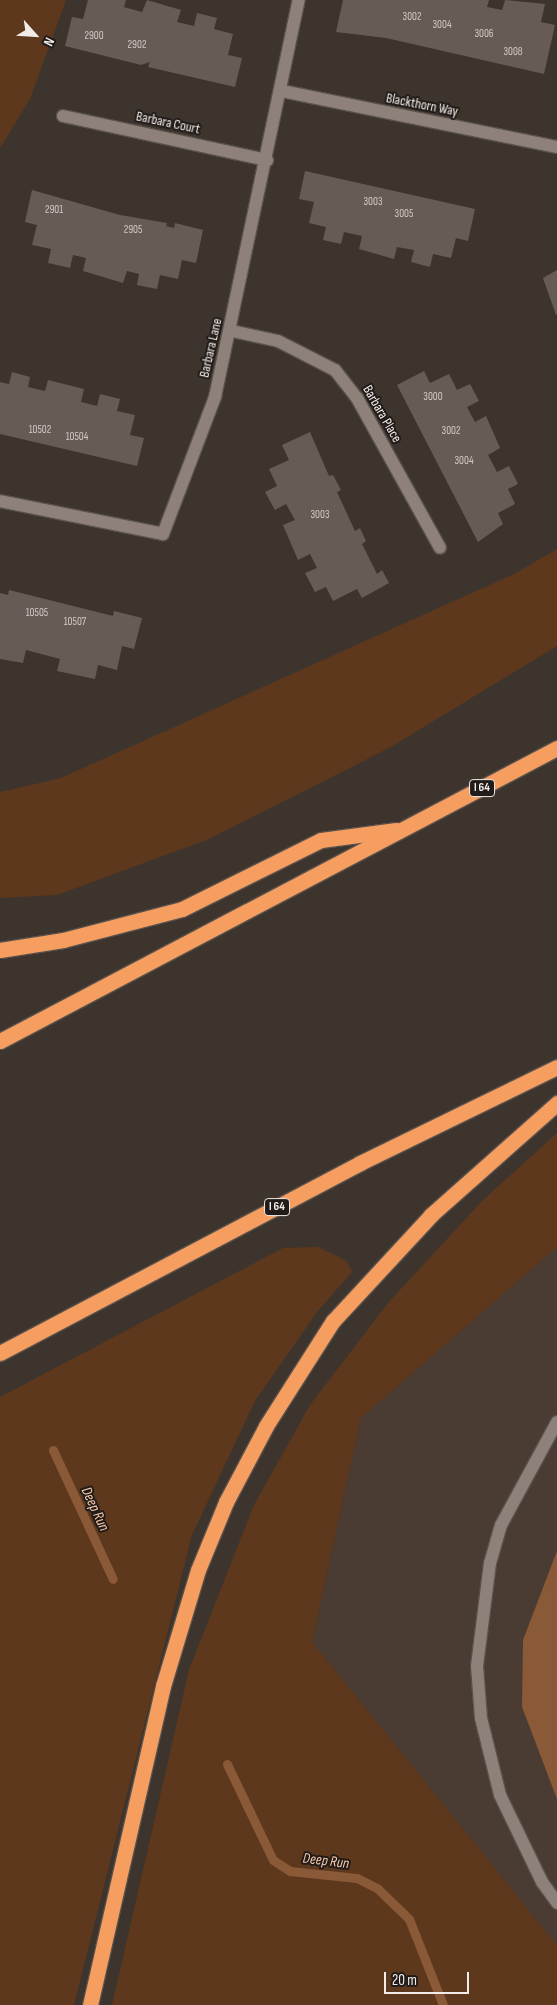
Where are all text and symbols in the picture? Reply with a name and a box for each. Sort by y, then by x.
north arrow [10,10,60,60]
house number: 3002 [403,10,421,24]
house number: 3004 [432,18,452,32]
house number: 3006 [474,27,494,41]
house number: 2900 [84,29,104,43]
text: N [40,35,58,49]
house number: 2902 [128,38,146,52]
house number: 3008 [503,45,523,59]
street label: Blackthorn Way [385,90,459,120]
street label: Barbara Court [134,108,202,138]
house number: 3003 [363,195,383,209]
house number: 2901 [45,203,63,217]
house number: 3005 [395,207,413,221]
house number: 2905 [124,223,142,237]
street label: Barbara Lane [196,317,226,379]
street label: Barbara Place [359,382,405,446]
house number: 3000 [423,390,443,404]
house number: 10502 [29,423,51,437]
house number: 3002 [442,424,460,438]
house number: 10504 [66,430,88,444]
house number: 3004 [454,454,474,468]
house number: 3003 [310,508,330,522]
house number: 10505 [26,606,48,620]
house number: 10507 [64,615,86,629]
road number: I 64 [468,778,496,798]
road number: I 64 [263,1198,291,1216]
water label: Deep Run [77,1484,113,1534]
water label: Deep Run [302,1849,350,1873]
scale bar [387,1962,472,1994]
text: 20 m [392,1971,417,1990]

